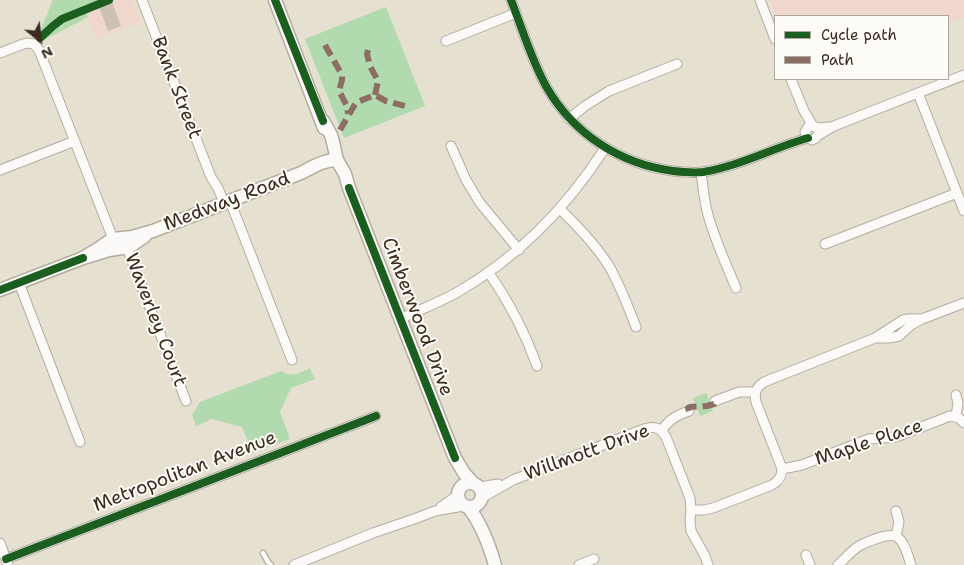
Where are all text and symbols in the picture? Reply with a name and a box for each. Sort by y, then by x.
north arrow [15,15,65,65]
legend [774,15,949,80]
text: Cycle path [821,25,897,45]
street label: Bank Street [146,34,206,142]
text: N [38,43,56,64]
text: Path [821,50,854,70]
street label: Medway Road [161,167,293,237]
street label: Cimberwood Drive [376,235,458,399]
street label: Waverley Court [119,250,191,390]
street label: Maple Place [812,415,926,471]
street label: Willmott Drive [521,420,653,486]
street label: Metropolitan Avenue [90,427,280,517]

